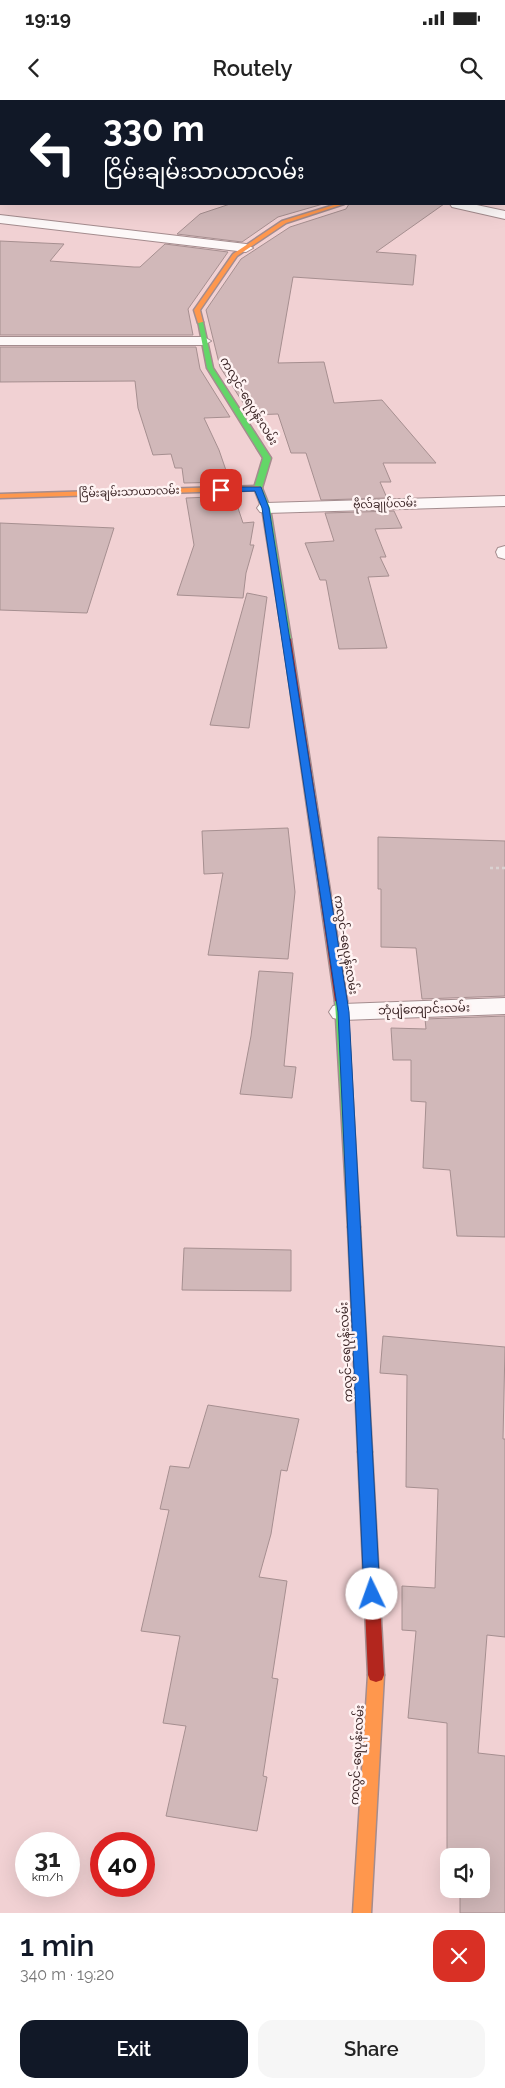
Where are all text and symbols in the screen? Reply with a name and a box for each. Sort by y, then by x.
text: 19:19 [25,7,71,29]
icon: back [20,54,48,82]
icon: search [457,54,485,82]
text: Routely [213,55,292,81]
text: 330 m [103,108,205,149]
icon: left [20,120,85,185]
text: ငြိမ်းချမ်းသာယာလမ်း [103,158,305,184]
street label: ကလွင်-ရေပုန်းလမ်း [215,353,283,449]
pin [200,469,242,511]
icon: arrive [207,476,235,504]
street label: ငြိမ်းချမ်းသာယာလမ်း [78,483,180,502]
street label: ဗိုလ်ချုပ်လမ်း [353,495,417,514]
street label: ကလွင်-ရေပုန်းလမ်း [328,894,363,996]
street label: ဘုံပျံကျောင်းလမ်း [378,998,470,1021]
street label: ကလွင်-ရေပုန်းလမ်း [334,1301,359,1403]
position arrow [345,1567,397,1619]
street label: ကလွင်-ရေပုန်းလမ်း [345,1704,370,1806]
speed limit sign: 40 [90,1832,155,1897]
text: 31 [34,1843,61,1873]
map controls [440,1848,490,1898]
button: sound [440,1848,490,1898]
text: km/h [32,1870,63,1884]
text: 1 min [20,1928,95,1963]
button: close [433,1930,485,1982]
text: 340 m · 19:20 [20,1965,114,1984]
button: Exit [20,2020,248,2078]
button: Share [258,2020,485,2078]

